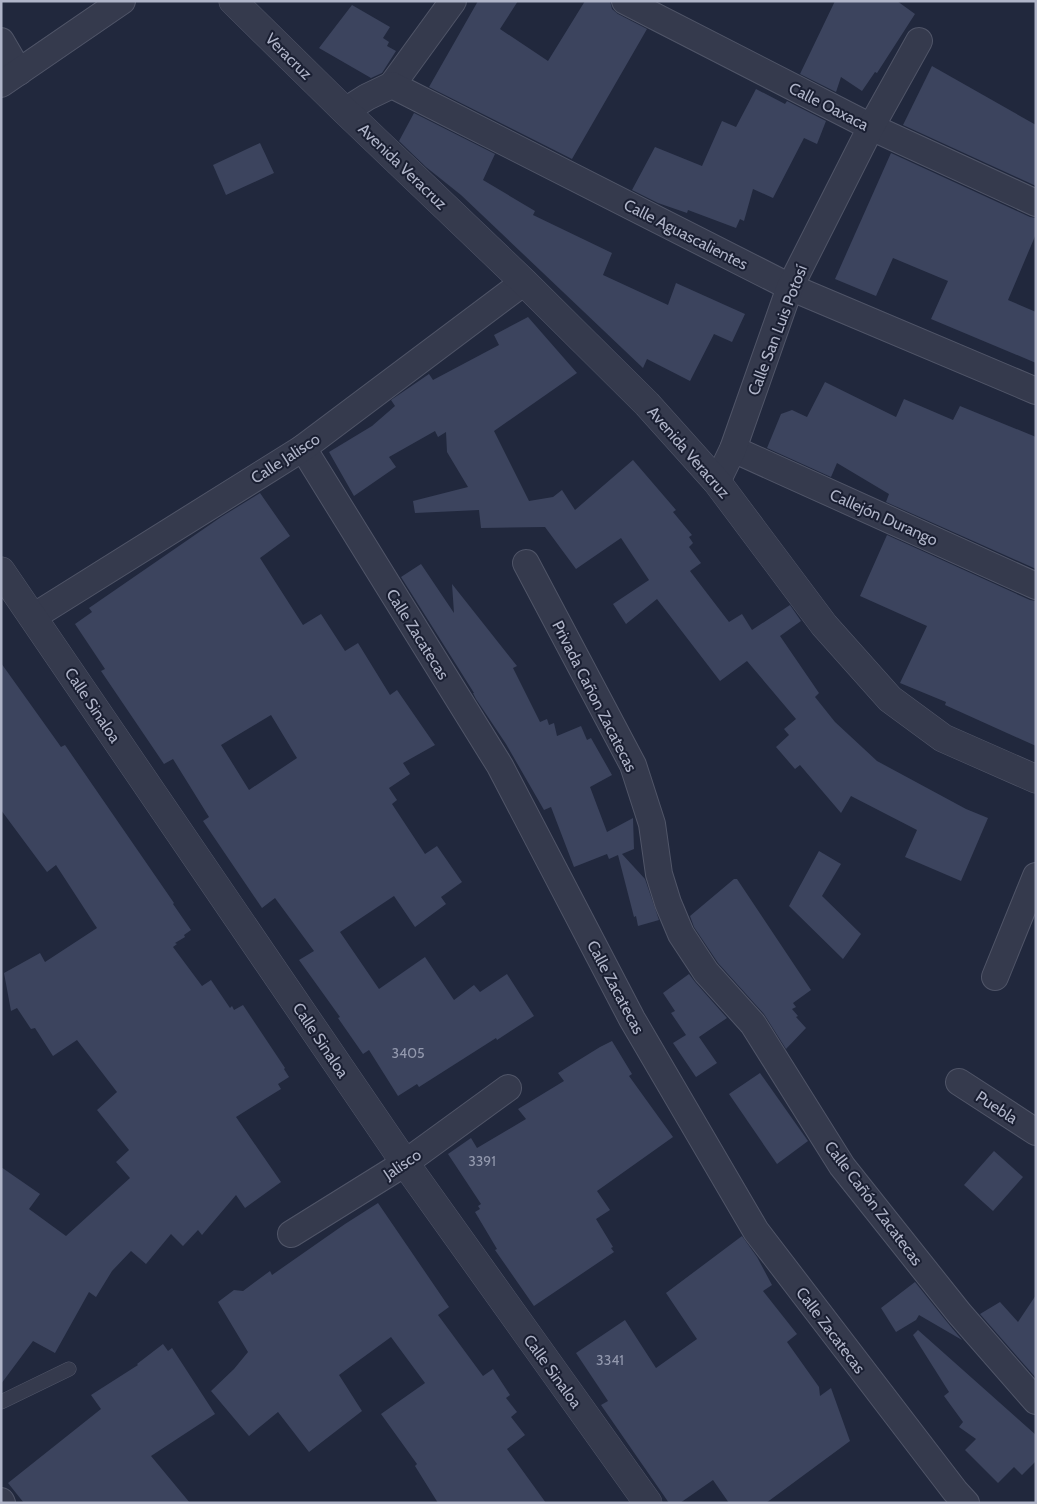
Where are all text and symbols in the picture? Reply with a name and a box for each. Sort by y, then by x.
street label: Veracruz [261,29,316,84]
street label: Calle Oaxaca [786,78,872,135]
street label: Avenida Veracruz [354,119,451,214]
street label: Calle Aguascalientes [621,195,751,274]
street label: Calle San Luis Potosí [744,262,811,398]
street label: Avenida Veracruz [644,402,734,503]
street label: Calle Jalisco [247,429,323,488]
street label: Callejón Durango [827,485,941,550]
street label: Calle Zacatecas [382,586,453,683]
street label: Privada Cañon Zacatecas [548,617,641,775]
street label: Calle Sinaloa [61,664,125,747]
street label: Calle Zacatecas [583,937,648,1037]
street label: Calle Sinaloa [289,999,353,1082]
house number: 3405 [391,1044,425,1062]
street label: Puebla [972,1087,1021,1128]
street label: Calle Cañón Zacatecas [821,1137,927,1270]
street label: Jalisco [379,1145,425,1184]
house number: 3391 [468,1152,496,1170]
street label: Calle Zacatecas [792,1283,869,1377]
street label: Calle Sinaloa [520,1331,586,1412]
house number: 3341 [596,1351,624,1369]

